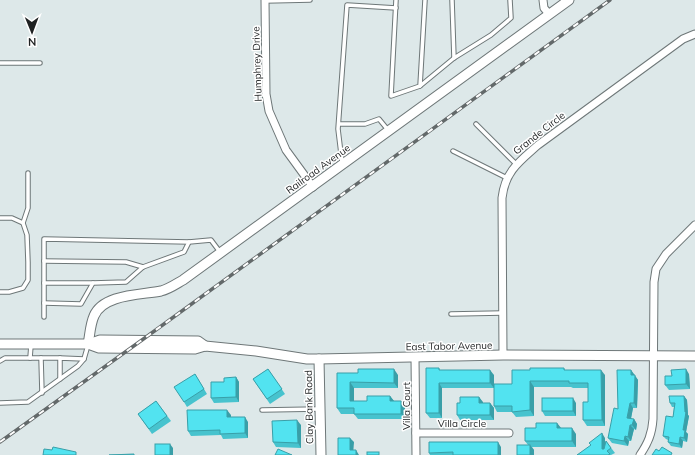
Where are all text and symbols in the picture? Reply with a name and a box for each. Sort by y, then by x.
north arrow [12,12,52,52]
street label: Humphrey Drive [249,26,265,102]
text: N [28,35,36,49]
street label: Grande Circle [510,109,568,157]
street label: Railroad Avenue [283,141,353,197]
street label: East Tabor Avenue [405,339,493,353]
street label: Clay Bank Road [302,370,316,444]
street label: Villa Court [400,381,413,430]
street label: Villa Circle [438,417,486,430]

